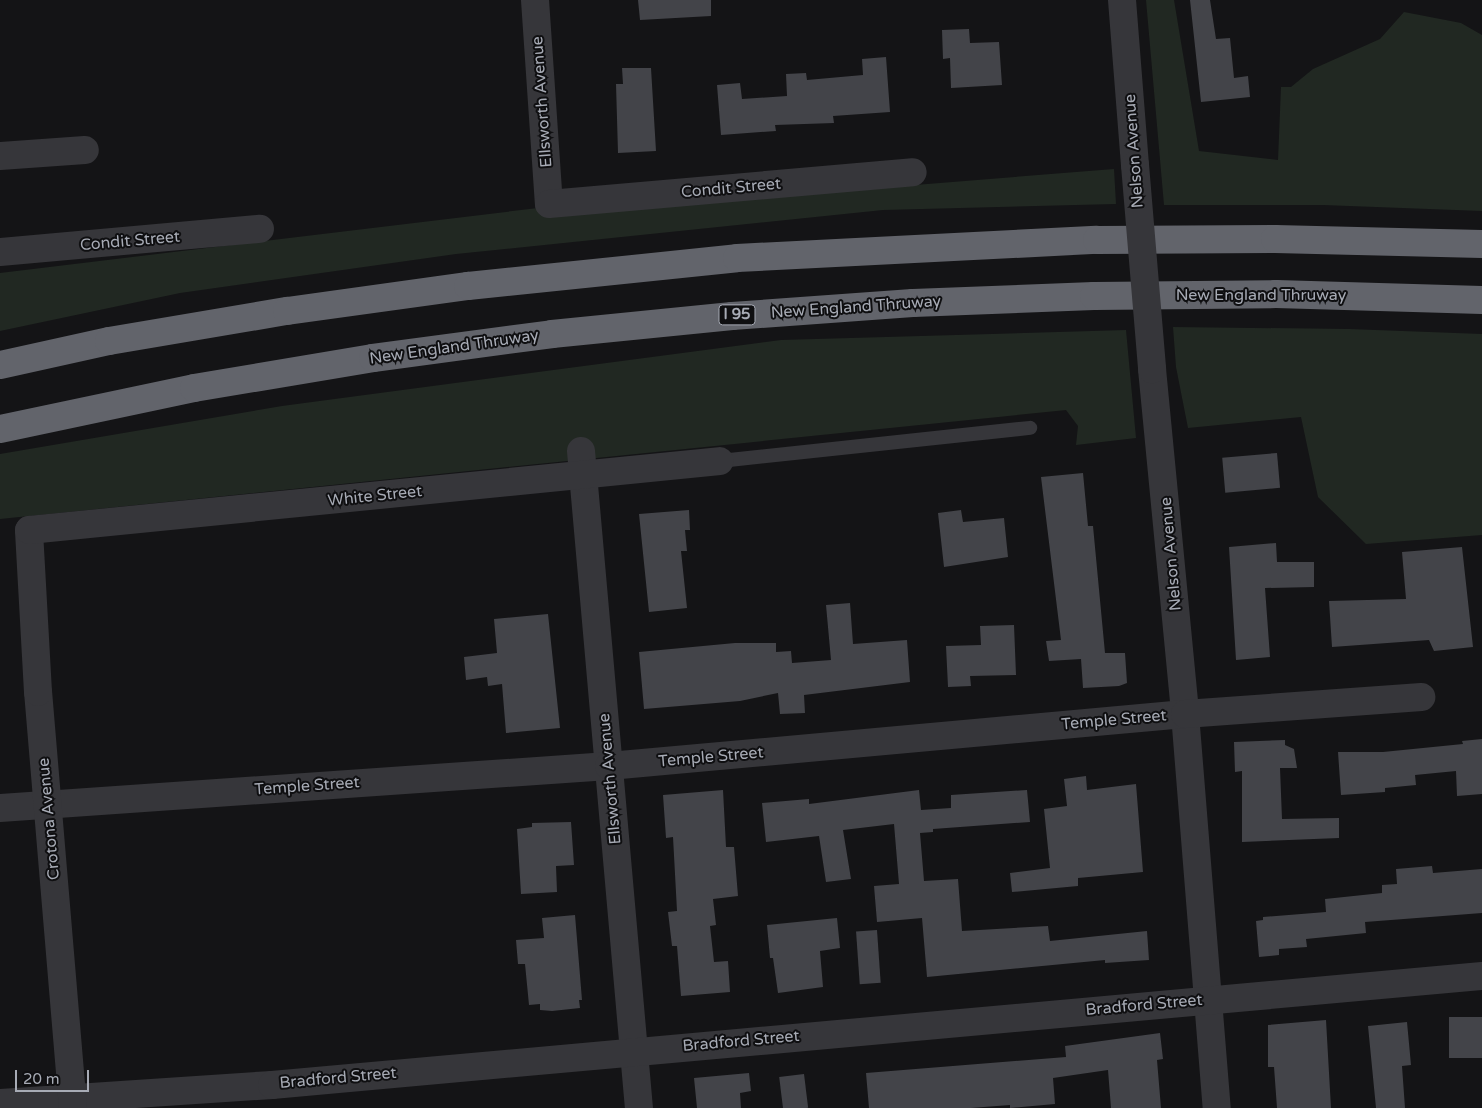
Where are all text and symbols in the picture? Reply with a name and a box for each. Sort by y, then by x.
street label: Ellsworth Avenue [528,36,556,168]
street label: Nelson Avenue [1120,93,1148,209]
street label: Condit Street [680,174,782,202]
street label: Condit Street [79,227,181,255]
street label: New England Thruway [1176,285,1346,305]
street label: New England Thruway [770,291,942,323]
road number: I 95 [718,302,756,328]
street label: New England Thruway [368,326,540,368]
street label: White Street [327,481,423,511]
street label: Nelson Avenue [1156,496,1186,612]
street label: Temple Street [1061,706,1167,734]
street label: Ellsworth Avenue [595,713,625,845]
street label: Temple Street [658,743,764,771]
street label: Crotona Avenue [34,757,64,881]
street label: Temple Street [254,773,360,799]
street label: Bradford Street [1085,990,1203,1020]
street label: Bradford Street [682,1026,800,1056]
scale bar [18,1060,91,1092]
street label: Bradford Street [279,1063,397,1093]
text: 20 m [23,1070,60,1088]

